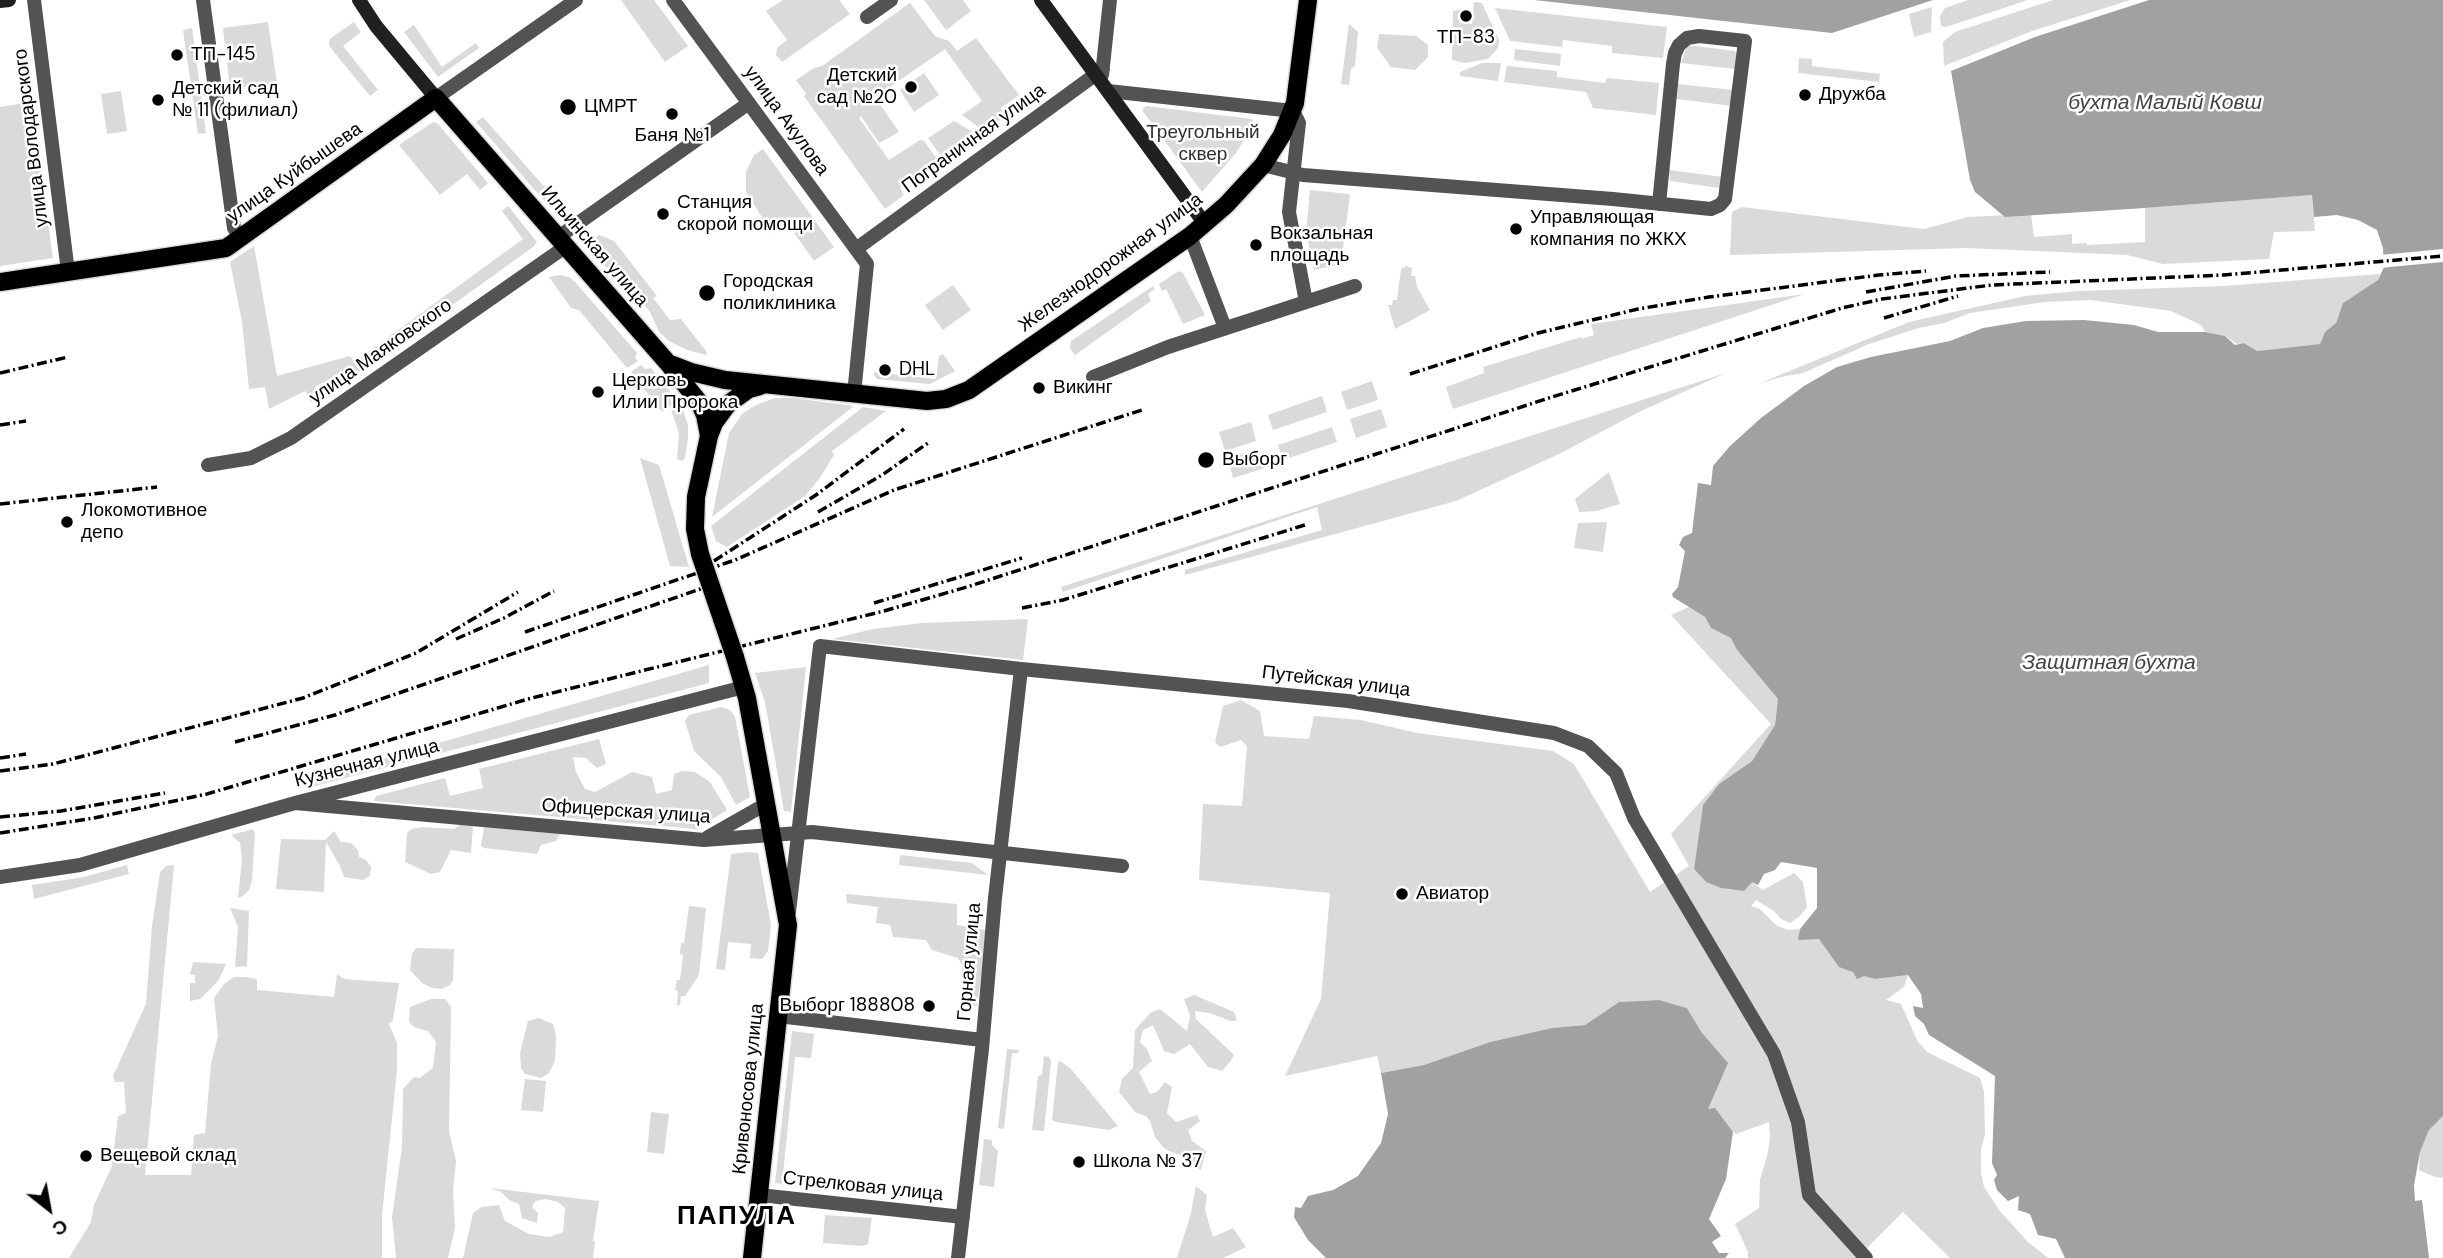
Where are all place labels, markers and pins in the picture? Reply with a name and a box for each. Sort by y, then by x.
marker: ТП-83 [1458,8,1474,24]
place label: ТП-83 [1437,27,1495,49]
place label: ТП-145 [191,44,256,66]
marker: ТП-145 [169,47,185,63]
place label: Детский сад №20 [817,65,897,109]
place label: Детский сад № 11 (филиал) [172,78,298,122]
marker: Детский сад №20 [903,79,919,95]
place label: Дружба [1819,84,1886,106]
marker: Дружба [1797,87,1813,103]
marker: Детский сад № 11 (филиал) [150,92,166,108]
place label: ЦМРТ [584,96,637,118]
marker: ЦМРТ [558,97,578,117]
marker: Баня №1 [664,106,680,122]
place label: Баня №1 [634,125,710,147]
place label: Станция скорой помощи [677,192,813,236]
marker: Станция скорой помощи [655,206,671,222]
place label: Управляющая компания по ЖКХ [1530,207,1687,251]
marker: Управляющая компания по ЖКХ [1508,221,1524,237]
place label: Вокзальная площадь [1270,223,1373,267]
marker: Вокзальная площадь [1248,237,1264,253]
place label: Городская поликлиника [723,271,836,315]
marker: Городская поликлиника [697,283,717,303]
place label: DHL [899,359,935,381]
marker: DHL [877,362,893,378]
place label: Церковь Илии Пророка [612,370,738,414]
place label: Викинг [1053,377,1113,399]
marker: Викинг [1031,380,1047,396]
marker: Церковь Илии Пророка [590,384,606,400]
place label: Выборг [1222,449,1287,471]
marker: Выборг [1196,450,1216,470]
place label: Локомотивное депо [81,500,207,544]
marker: Локомотивное депо [59,514,75,530]
place label: Авиатор [1416,883,1489,905]
marker: Авиатор [1394,886,1410,902]
place label: Выборг 188808 [780,995,915,1017]
marker: Выборг 188808 [921,998,937,1014]
place label: Вещевой склад [100,1145,236,1167]
marker: Вещевой склад [78,1148,94,1164]
place label: Школа № 37 [1093,1151,1202,1173]
marker: Школа № 37 [1071,1154,1087,1170]

